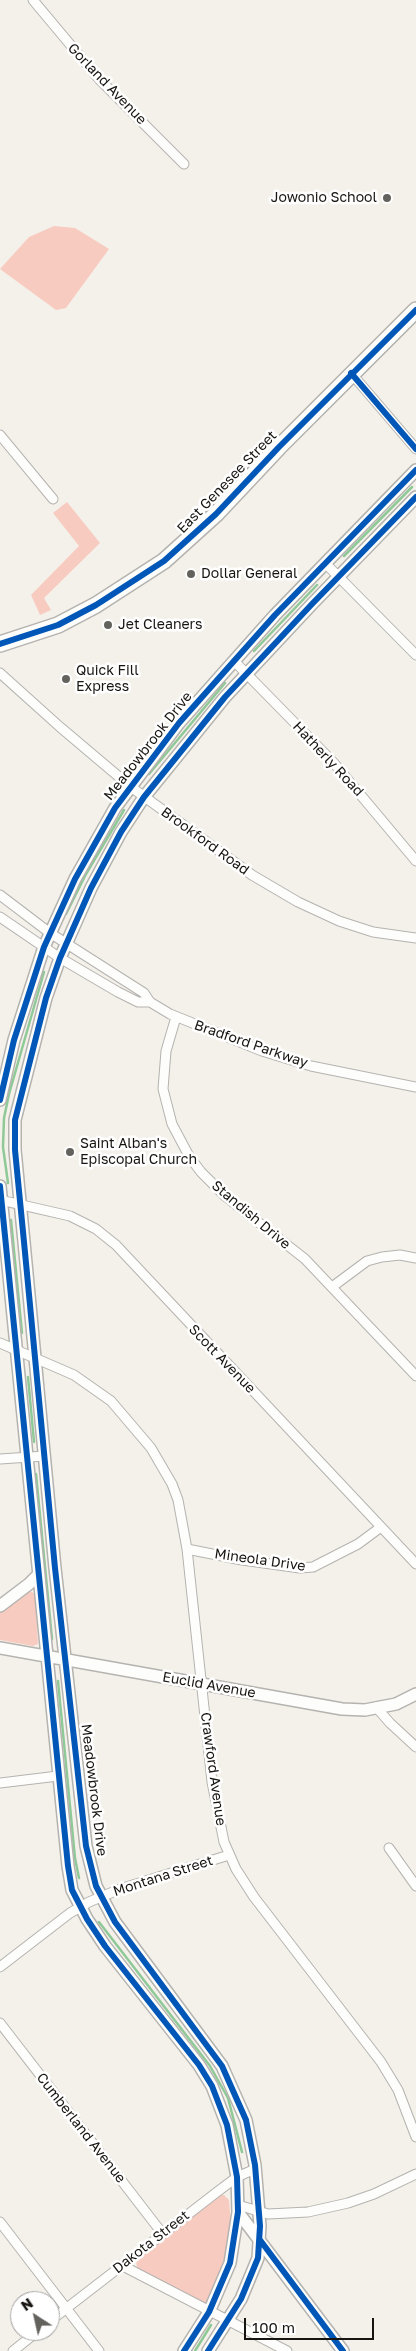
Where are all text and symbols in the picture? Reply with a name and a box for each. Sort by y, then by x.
street label: Gorland Avenue [64,40,150,128]
place label: Jowonio School [271,190,377,206]
marker: Jowonio School [381,192,393,204]
street label: East Genesee Street [174,427,280,537]
place label: Dollar General [201,566,297,582]
marker: Dollar General [185,568,197,580]
place label: Jet Cleaners [118,617,202,633]
marker: Jet Cleaners [102,619,114,631]
place label: Quick Fill Express [76,663,139,696]
marker: Quick Fill Express [60,673,72,685]
street label: Meadowbrook Drive [100,688,196,804]
street label: Hatherly Road [289,718,367,800]
street label: Brookford Road [158,803,252,879]
street label: Bradford Parkway [192,1017,310,1071]
place label: Saint Alban's Episcopal Church [80,1136,197,1168]
marker: Saint Alban's Episcopal Church [64,1146,76,1158]
street label: Standish Drive [208,1177,294,1253]
street label: Scott Avenue [185,1321,259,1397]
street label: Mineola Drive [214,1545,306,1575]
street label: Euclid Avenue [161,1669,257,1701]
street label: Crawford Avenue [197,1711,229,1827]
street label: Meadowbrook Drive [78,1723,110,1857]
street label: Montana Street [111,1852,215,1900]
street label: Cumberland Avenue [33,2070,129,2186]
street label: Dakota Street [110,2207,192,2277]
north arrow [10,2291,60,2341]
text: N [17,2294,36,2314]
scale bar [246,2308,376,2340]
text: 100 m [252,2318,295,2336]

